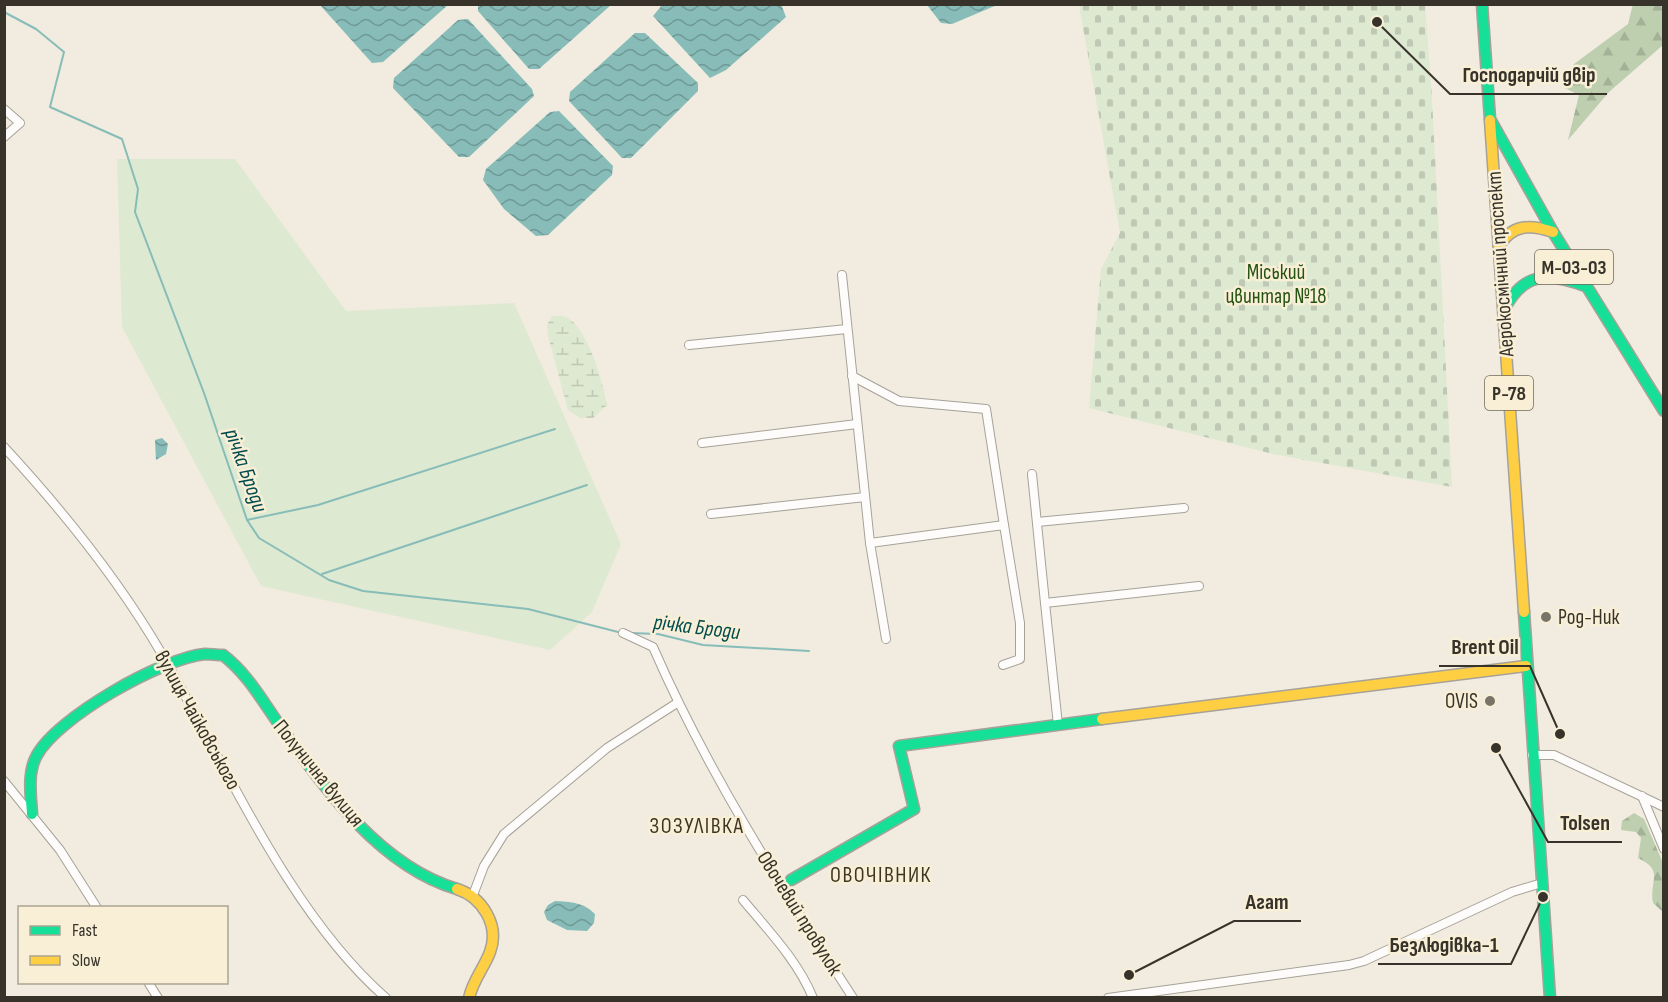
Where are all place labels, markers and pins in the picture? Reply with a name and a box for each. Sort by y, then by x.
callout: Господарчій двір [1450,54,1607,94]
place label: Род-Ник [1558,605,1619,630]
marker: Род-Ник [1539,610,1553,624]
callout: Brent Oil [1439,626,1530,666]
place label: OVIS [1445,689,1478,714]
marker: OVIS [1483,694,1497,708]
callout: Tolsen [1548,802,1622,842]
callout: Агат [1234,881,1301,921]
callout: Безлюдівка-1 [1378,924,1511,964]

